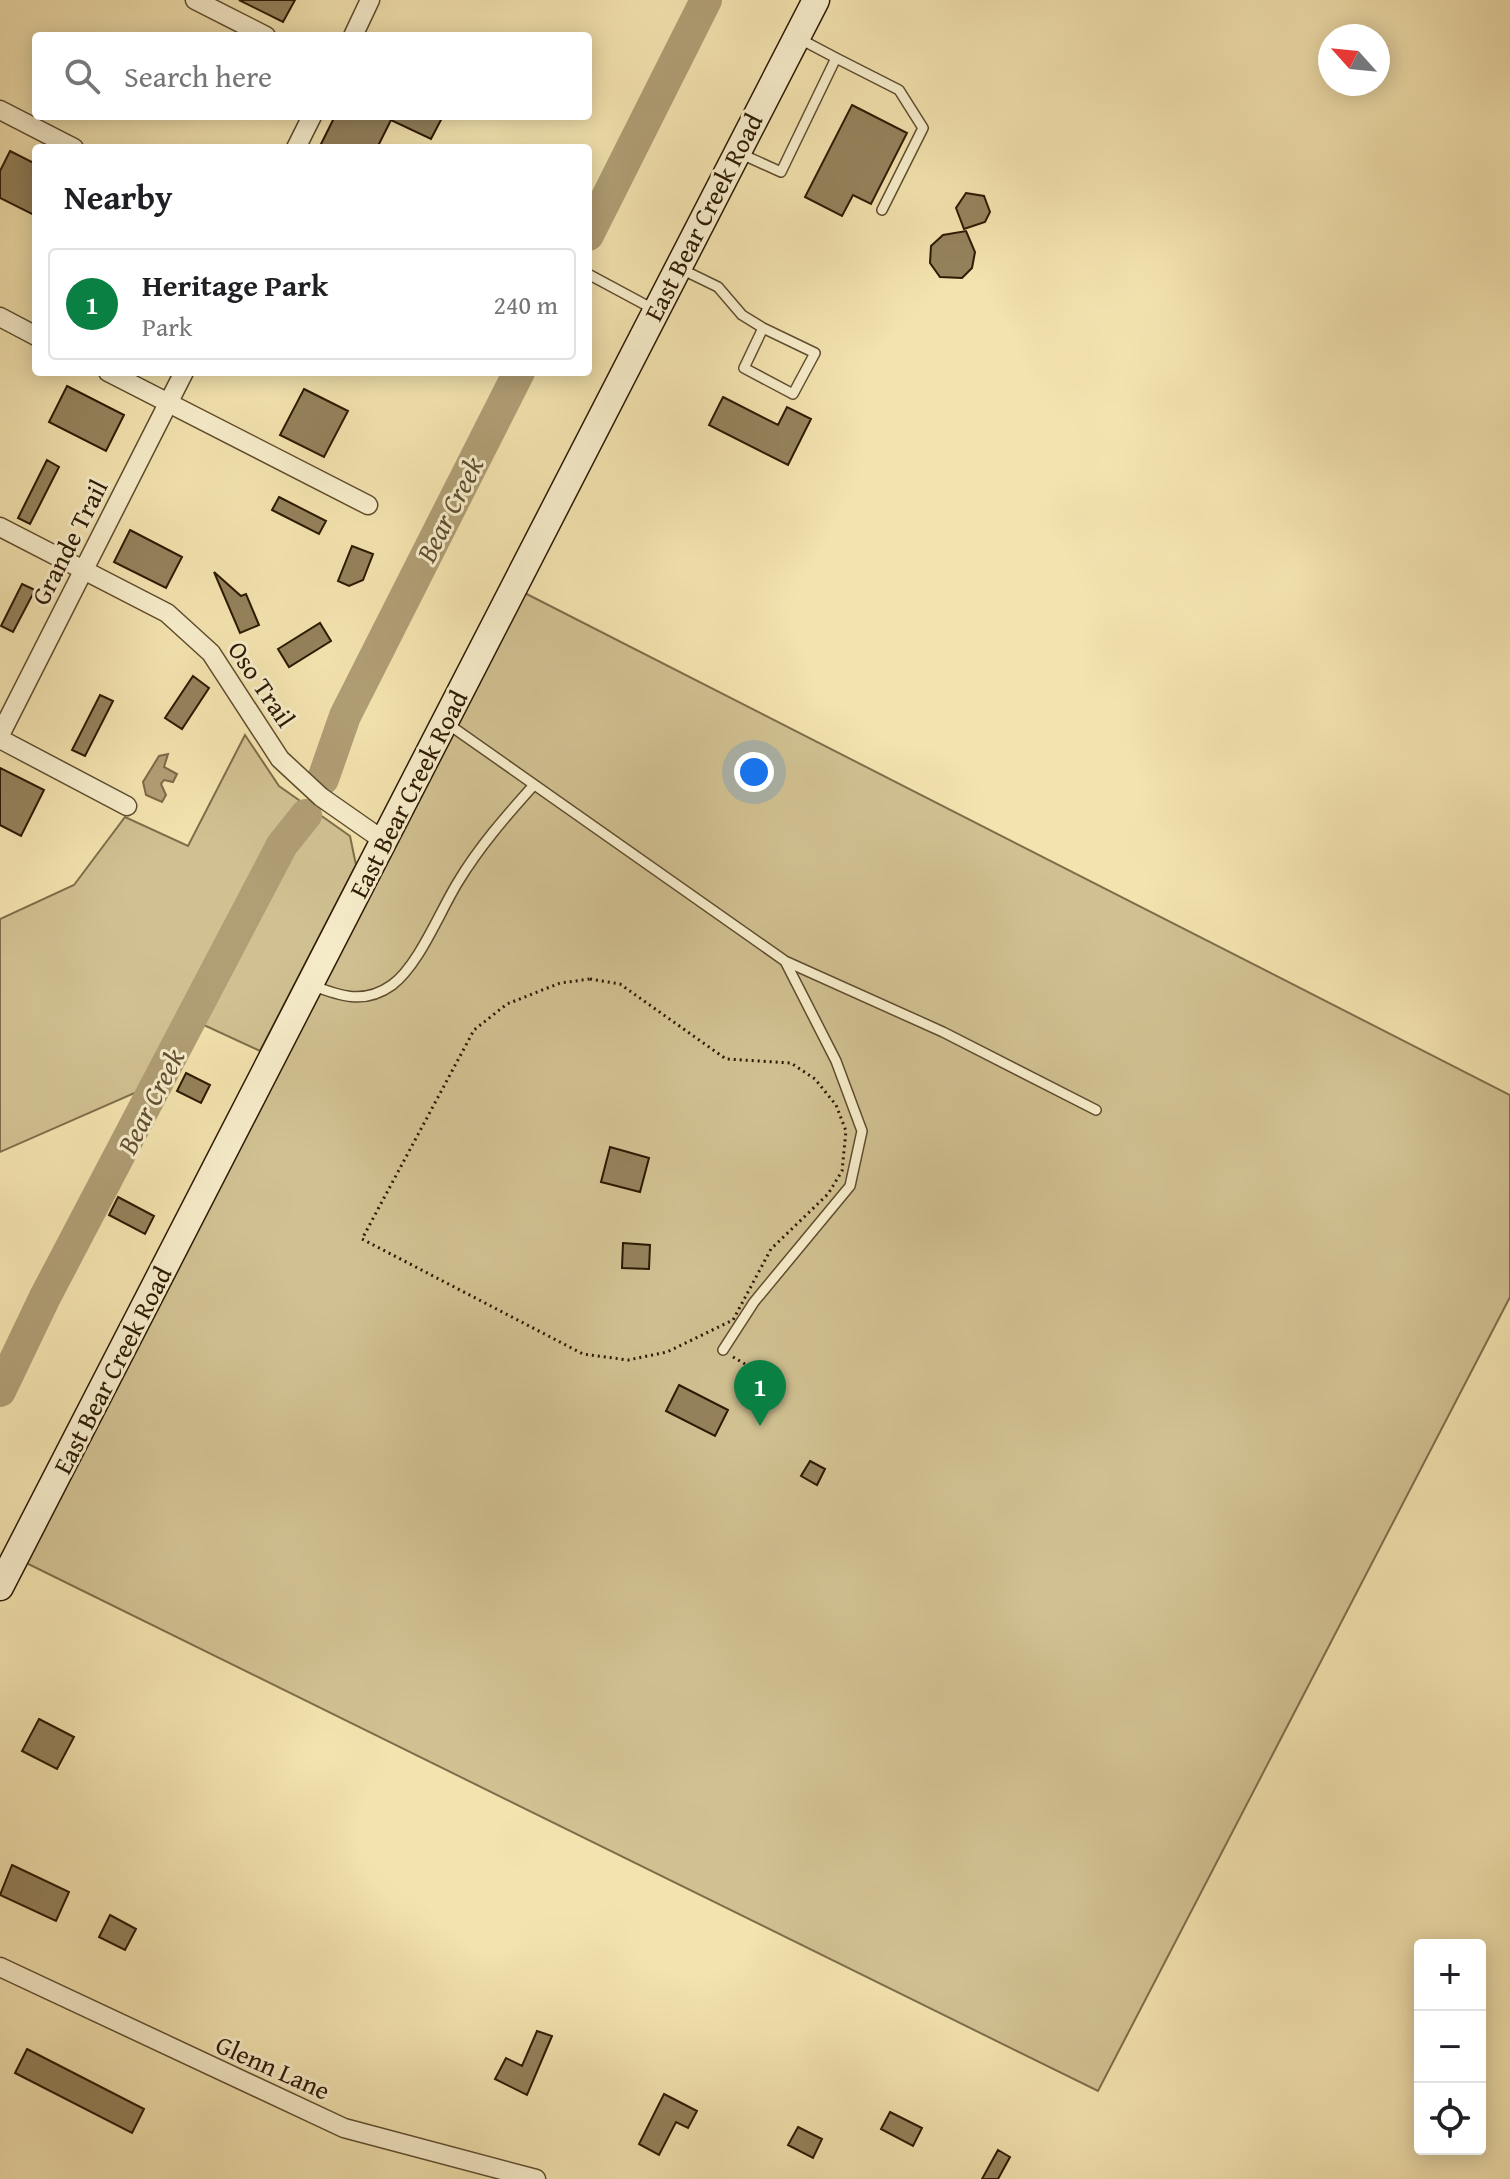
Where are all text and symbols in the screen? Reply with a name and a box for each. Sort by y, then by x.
north arrow [1318,24,1390,96]
search box [32,32,592,120]
icon: search [60,54,104,98]
text: Search here [124,54,272,98]
street label: East Bear Creek Road [634,106,772,328]
text: Nearby [64,172,173,221]
text: Heritage Park [142,263,328,307]
text: 1 [85,285,99,324]
text: 240 m [493,285,558,324]
text: Park [142,307,192,346]
water label: Bear Creek [405,449,493,570]
street label: Grande Trail [21,472,117,612]
street label: Oso Trail [219,633,305,735]
street label: East Bear Creek Road [339,683,477,905]
your location [734,752,774,792]
water label: Bear Creek [106,1041,194,1162]
street label: East Bear Creek Road [43,1259,181,1481]
pin: 1 [734,1360,786,1426]
map controls [1414,1939,1486,2155]
button: + [1414,1939,1486,2011]
button: − [1414,2011,1486,2083]
street label: Glenn Lane [210,2024,336,2110]
button: locate [1414,2083,1486,2155]

